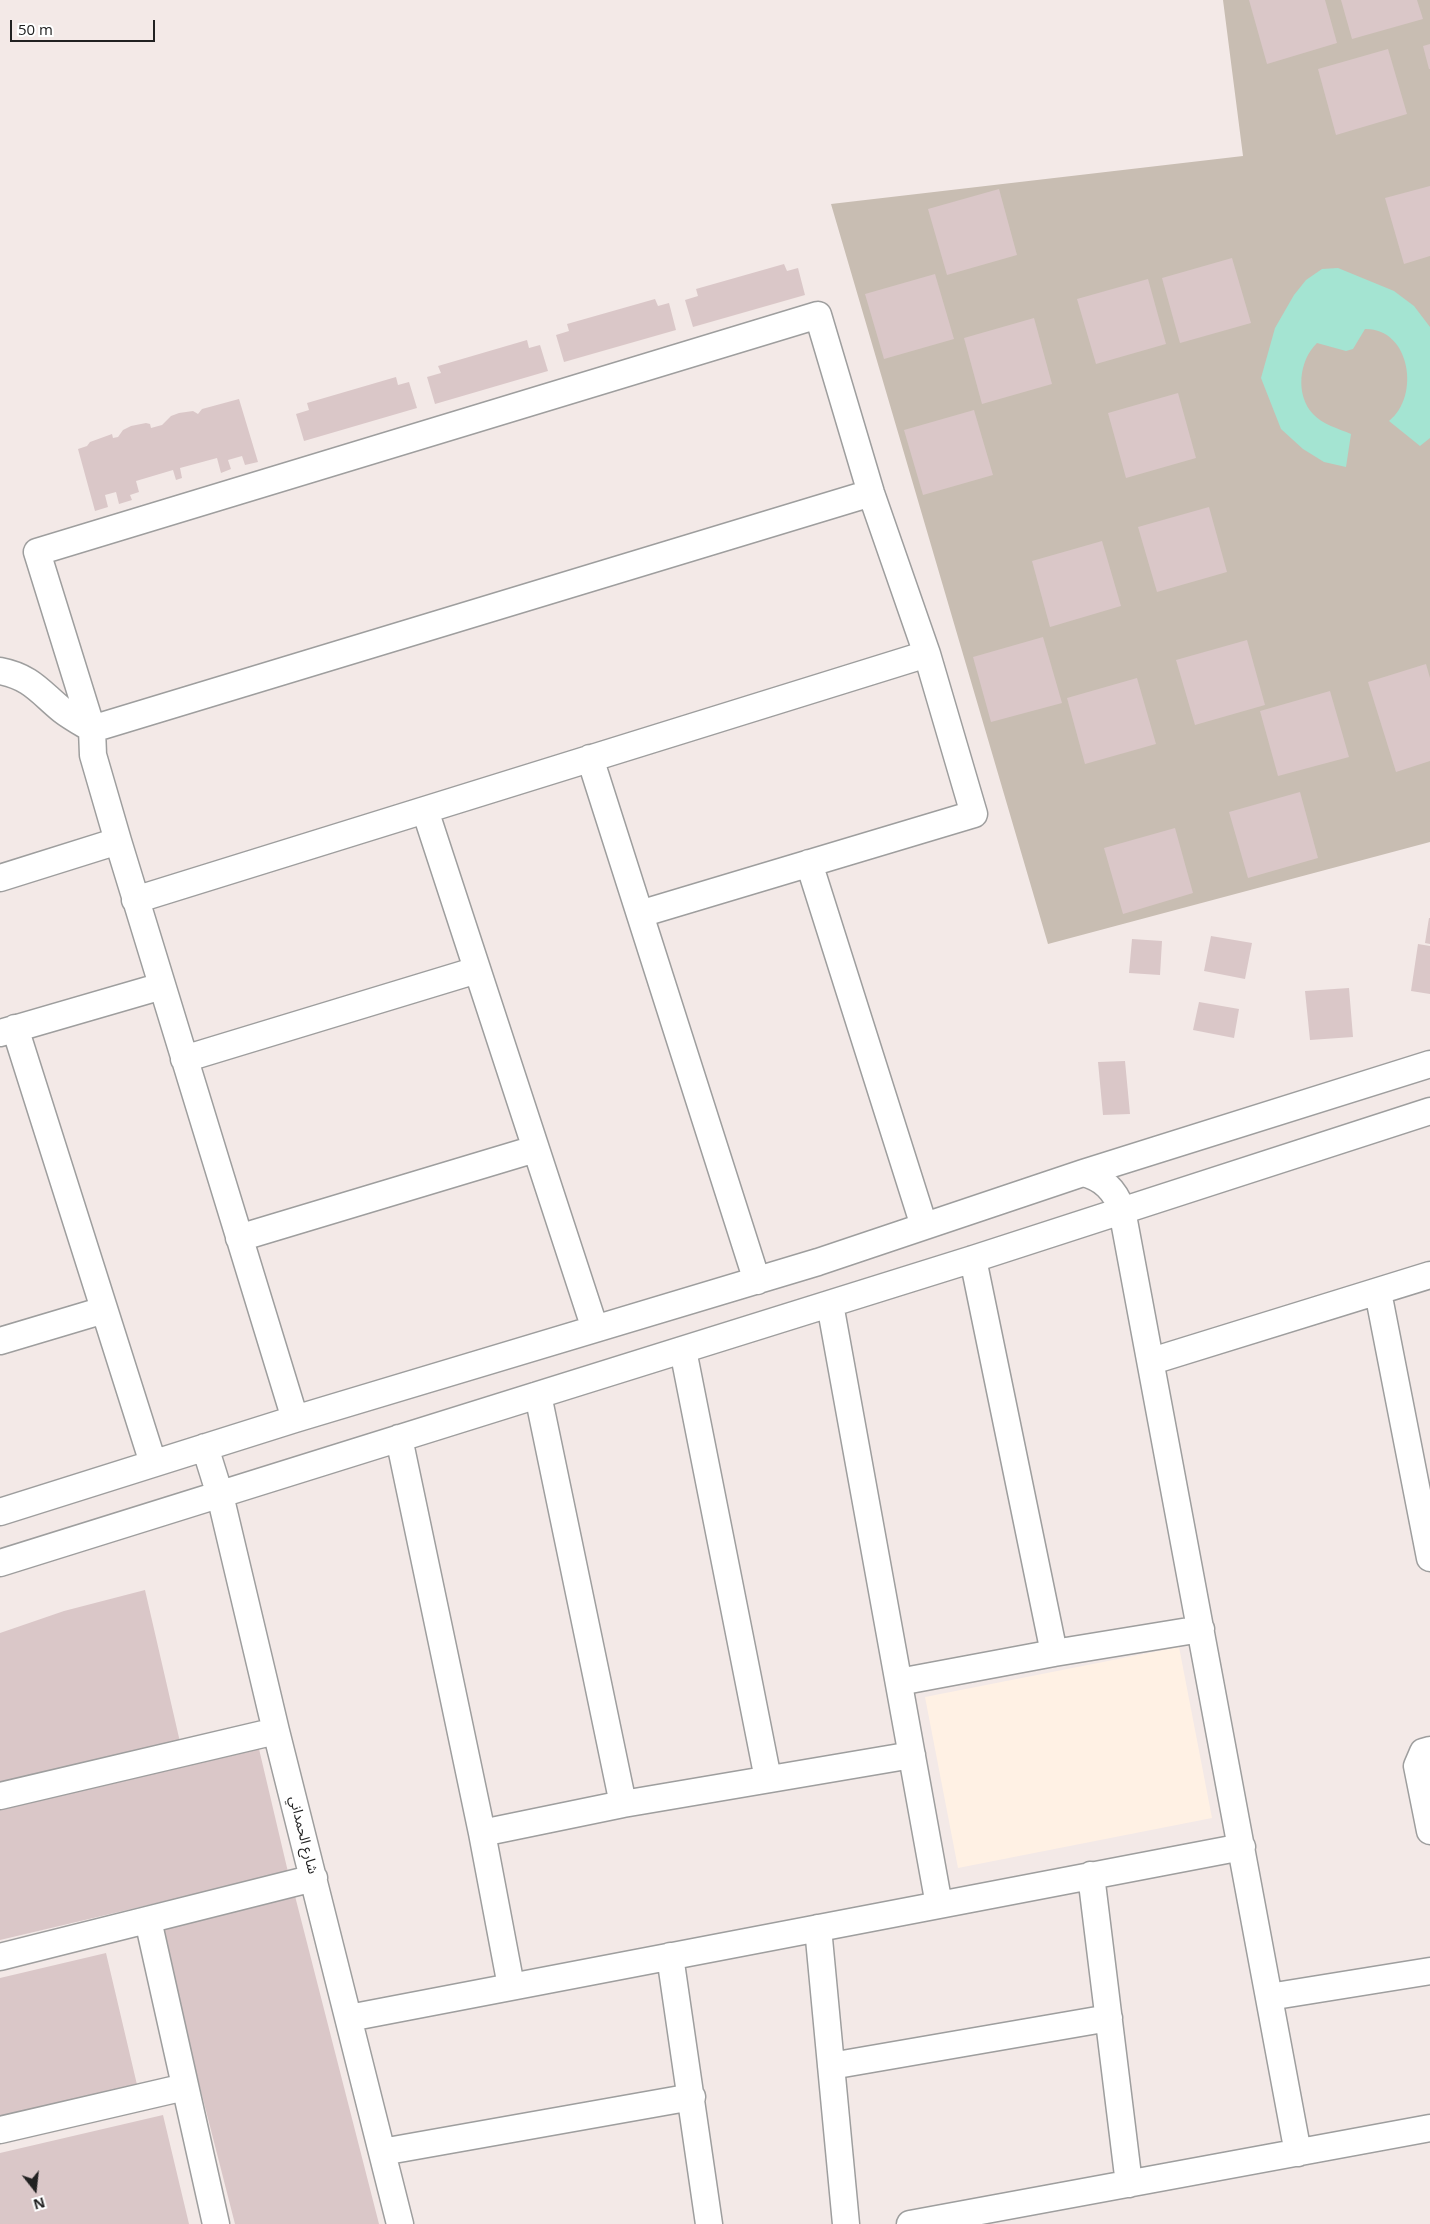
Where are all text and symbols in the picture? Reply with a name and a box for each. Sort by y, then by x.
scale bar [12,10,158,42]
text: 50 m [18,19,53,39]
street label: شارع الحمداني [285,1794,321,1876]
north arrow [10,2164,60,2214]
text: N [31,2193,47,2215]

